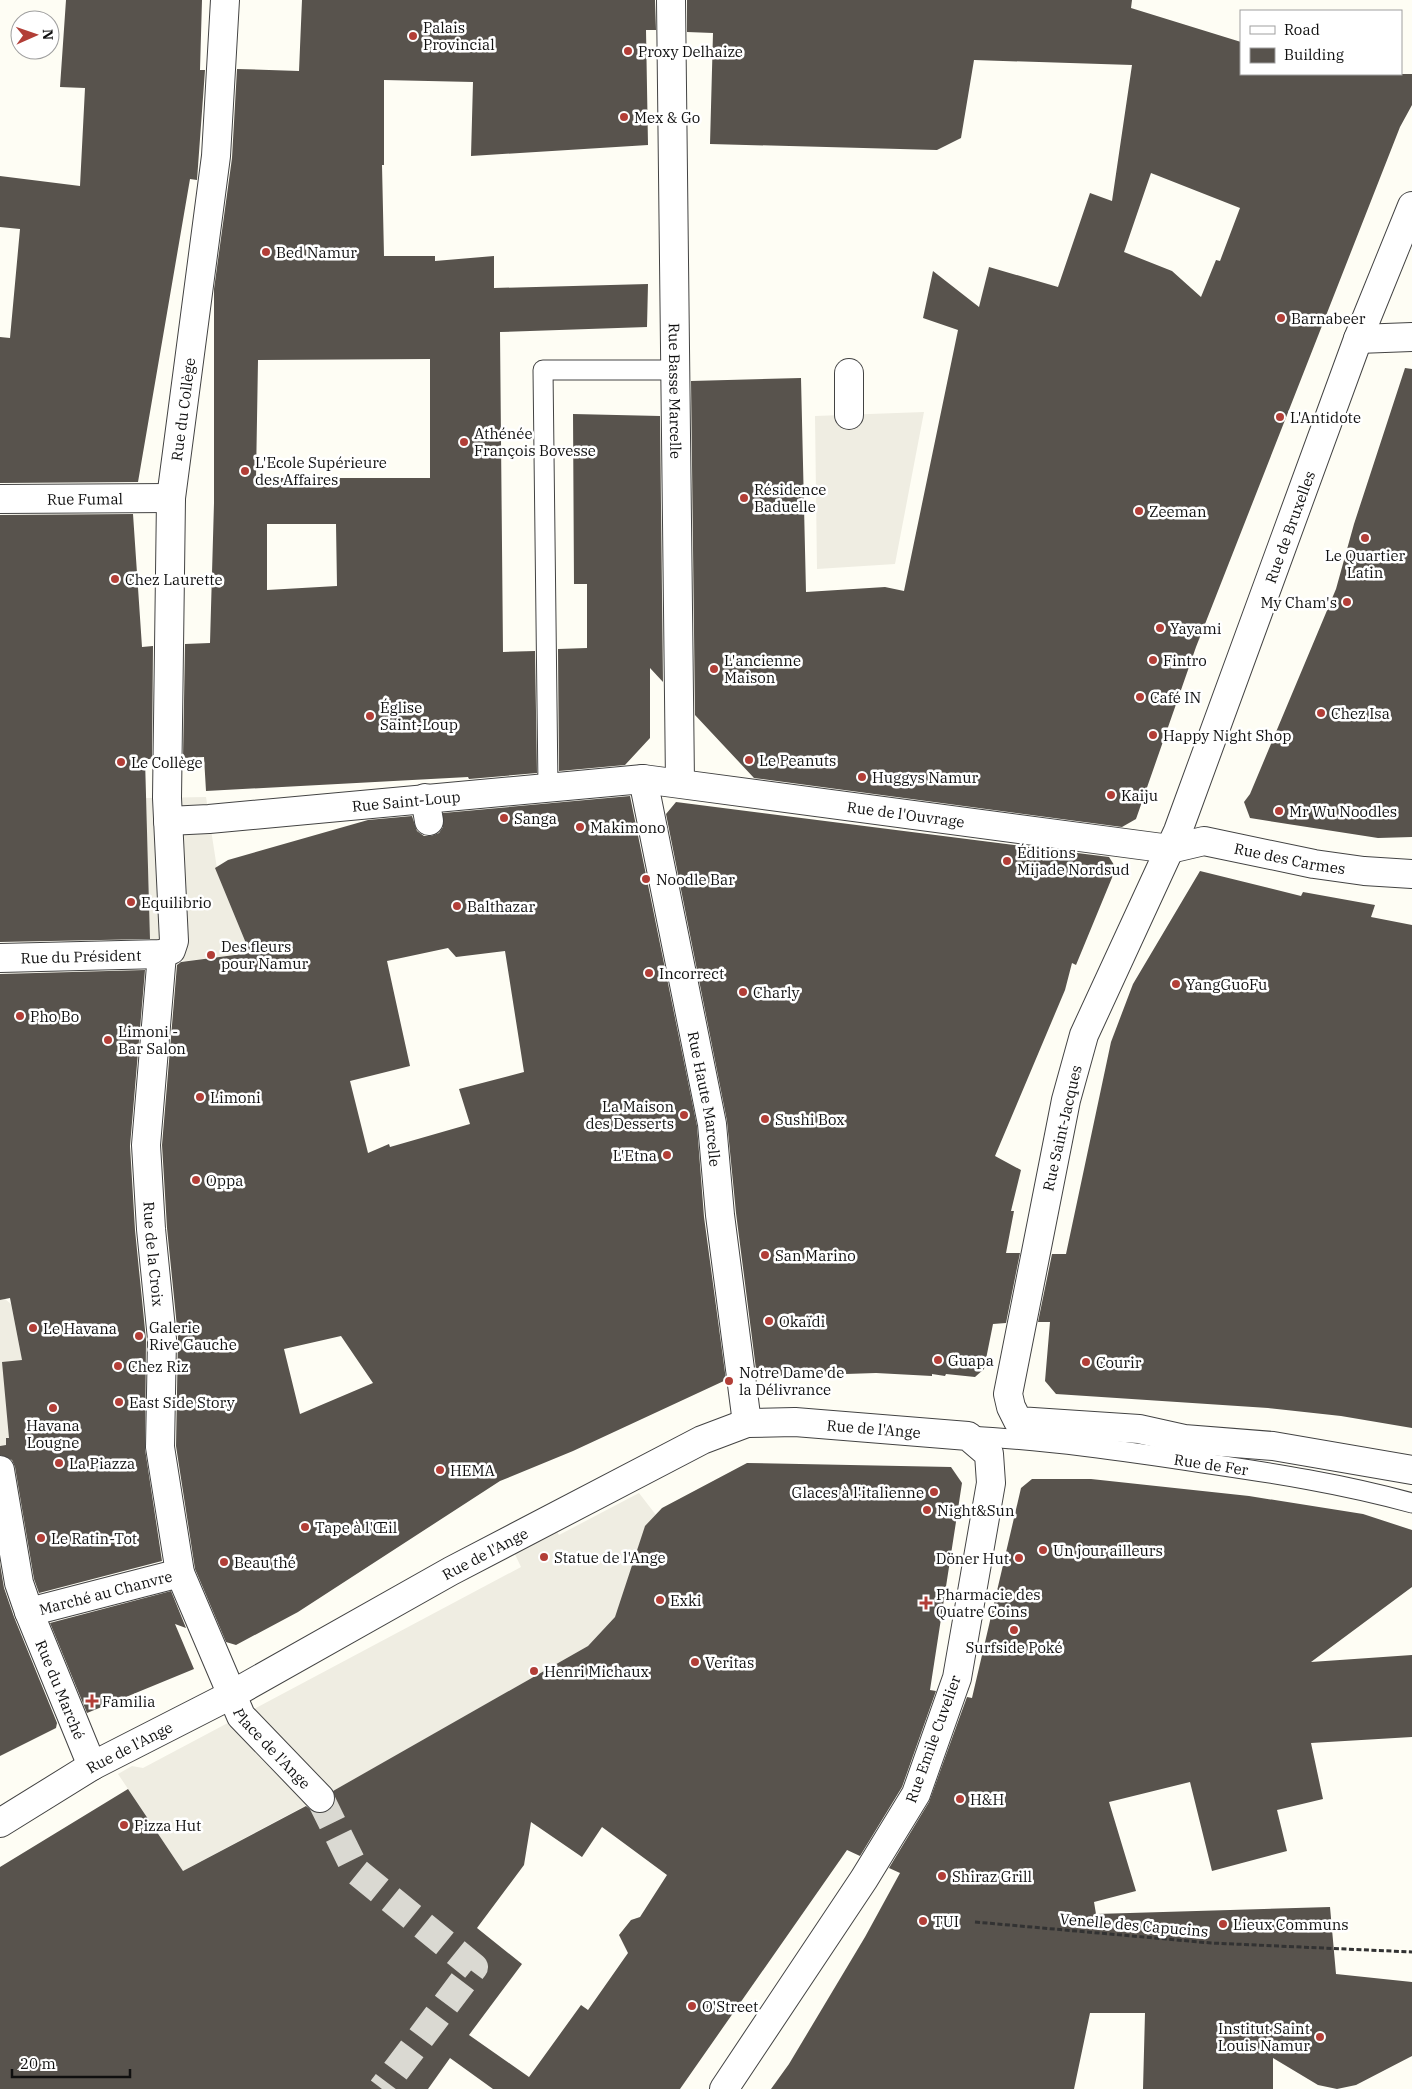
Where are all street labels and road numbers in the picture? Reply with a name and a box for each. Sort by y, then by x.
street label: Rue Basse Marcelle [665,323,686,459]
street label: Rue du Collège [166,357,199,462]
street label: Rue de Bruxelles [1261,468,1319,586]
street label: Rue Fumal [47,489,123,508]
street label: Rue Saint-Loup [351,786,461,815]
street label: Rue de l'Ouvrage [846,797,966,831]
street label: Rue des Carmes [1232,838,1347,878]
street label: Rue du Président [20,945,142,967]
street label: Rue Haute Marcelle [684,1029,725,1168]
street label: Rue Saint-Jacques [1038,1063,1086,1193]
street label: Rue de la Croix [140,1201,168,1307]
street label: Rue de l'Ange [826,1415,921,1442]
street label: Rue de Fer [1173,1449,1250,1479]
street label: Rue de l'Ange [438,1523,531,1584]
street label: Marché au Chanvre [37,1566,174,1619]
street label: Rue du Marché [32,1637,90,1742]
street label: Rue Emile Cuvelier [901,1672,965,1805]
street label: Place de l'Ange [229,1705,315,1792]
street label: Rue de l'Ange [82,1717,176,1777]
street label: Venelle des Capucins [1059,1909,1209,1941]

